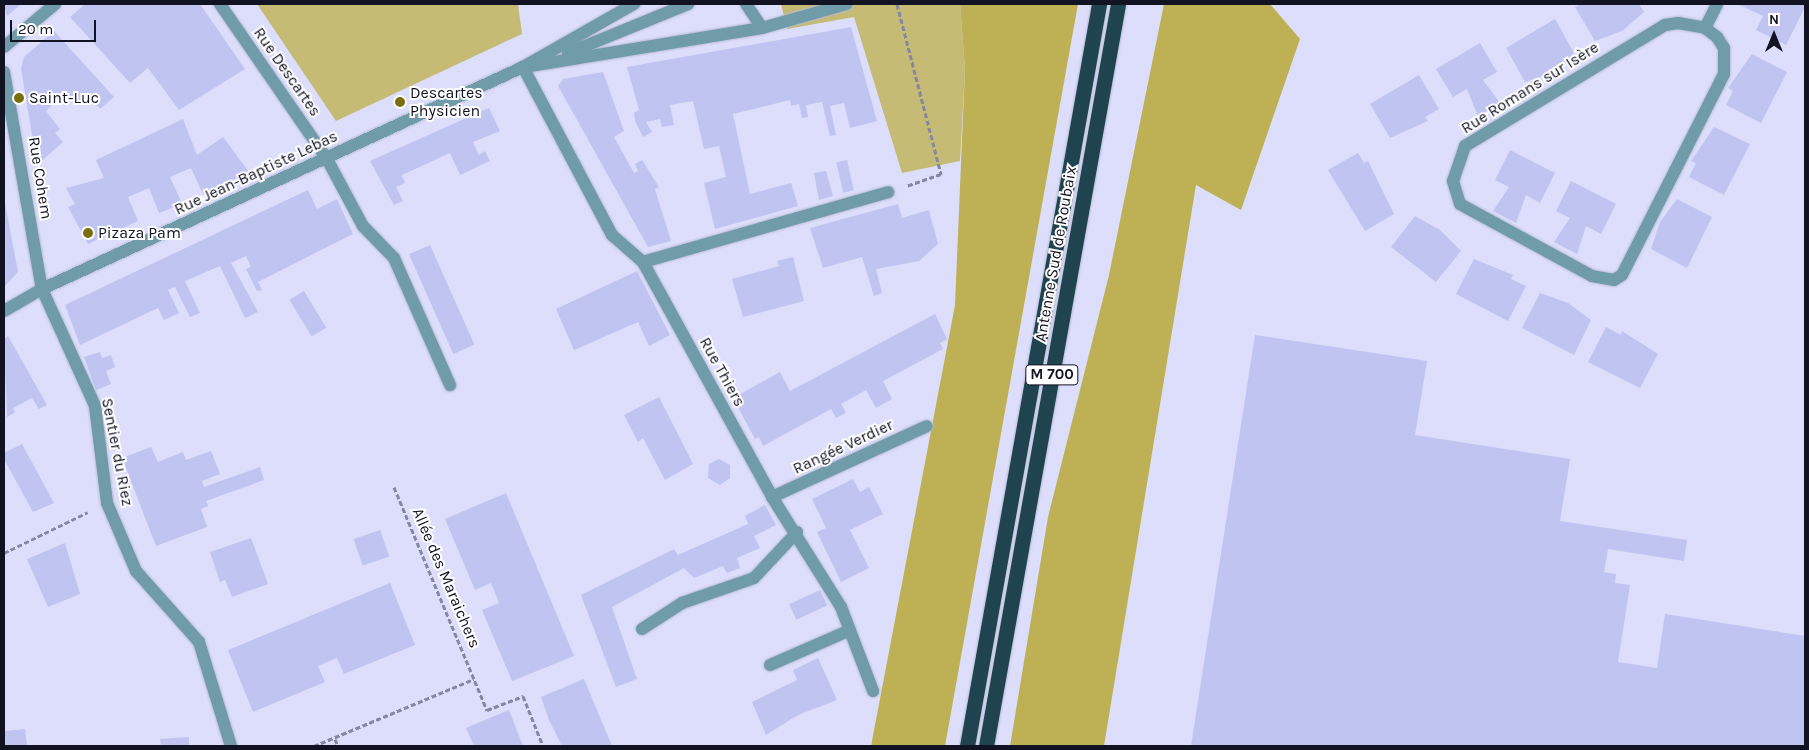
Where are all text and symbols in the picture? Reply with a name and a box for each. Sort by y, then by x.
scale bar [12,10,99,42]
north arrow [1749,10,1799,60]
text: N [1769,11,1779,28]
text: 20 m [18,20,53,38]
street label: Rue Descartes [249,24,325,120]
street label: Rue Romans sur Isère [1458,38,1602,138]
place label: Descartes Physicien [410,83,483,121]
place label: Saint-Luc [29,88,99,108]
marker: Saint-Luc [13,92,25,104]
marker: Descartes Physicien [394,96,406,108]
street label: Rue Jean-Baptiste Lebas [171,127,341,219]
street label: Rue Cohem [24,136,56,220]
street label: Antenne Sud de Roubaix [1031,165,1081,343]
place label: Pizaza Pam [98,223,181,243]
marker: Pizaza Pam [82,227,94,239]
street label: Rue Thiers [695,334,749,410]
road number: M 700 [1024,362,1080,388]
street label: Sentier du Riez [97,396,137,508]
street label: Rangée Verdier [790,415,896,479]
street label: Allée des Maraichers [408,505,484,651]

